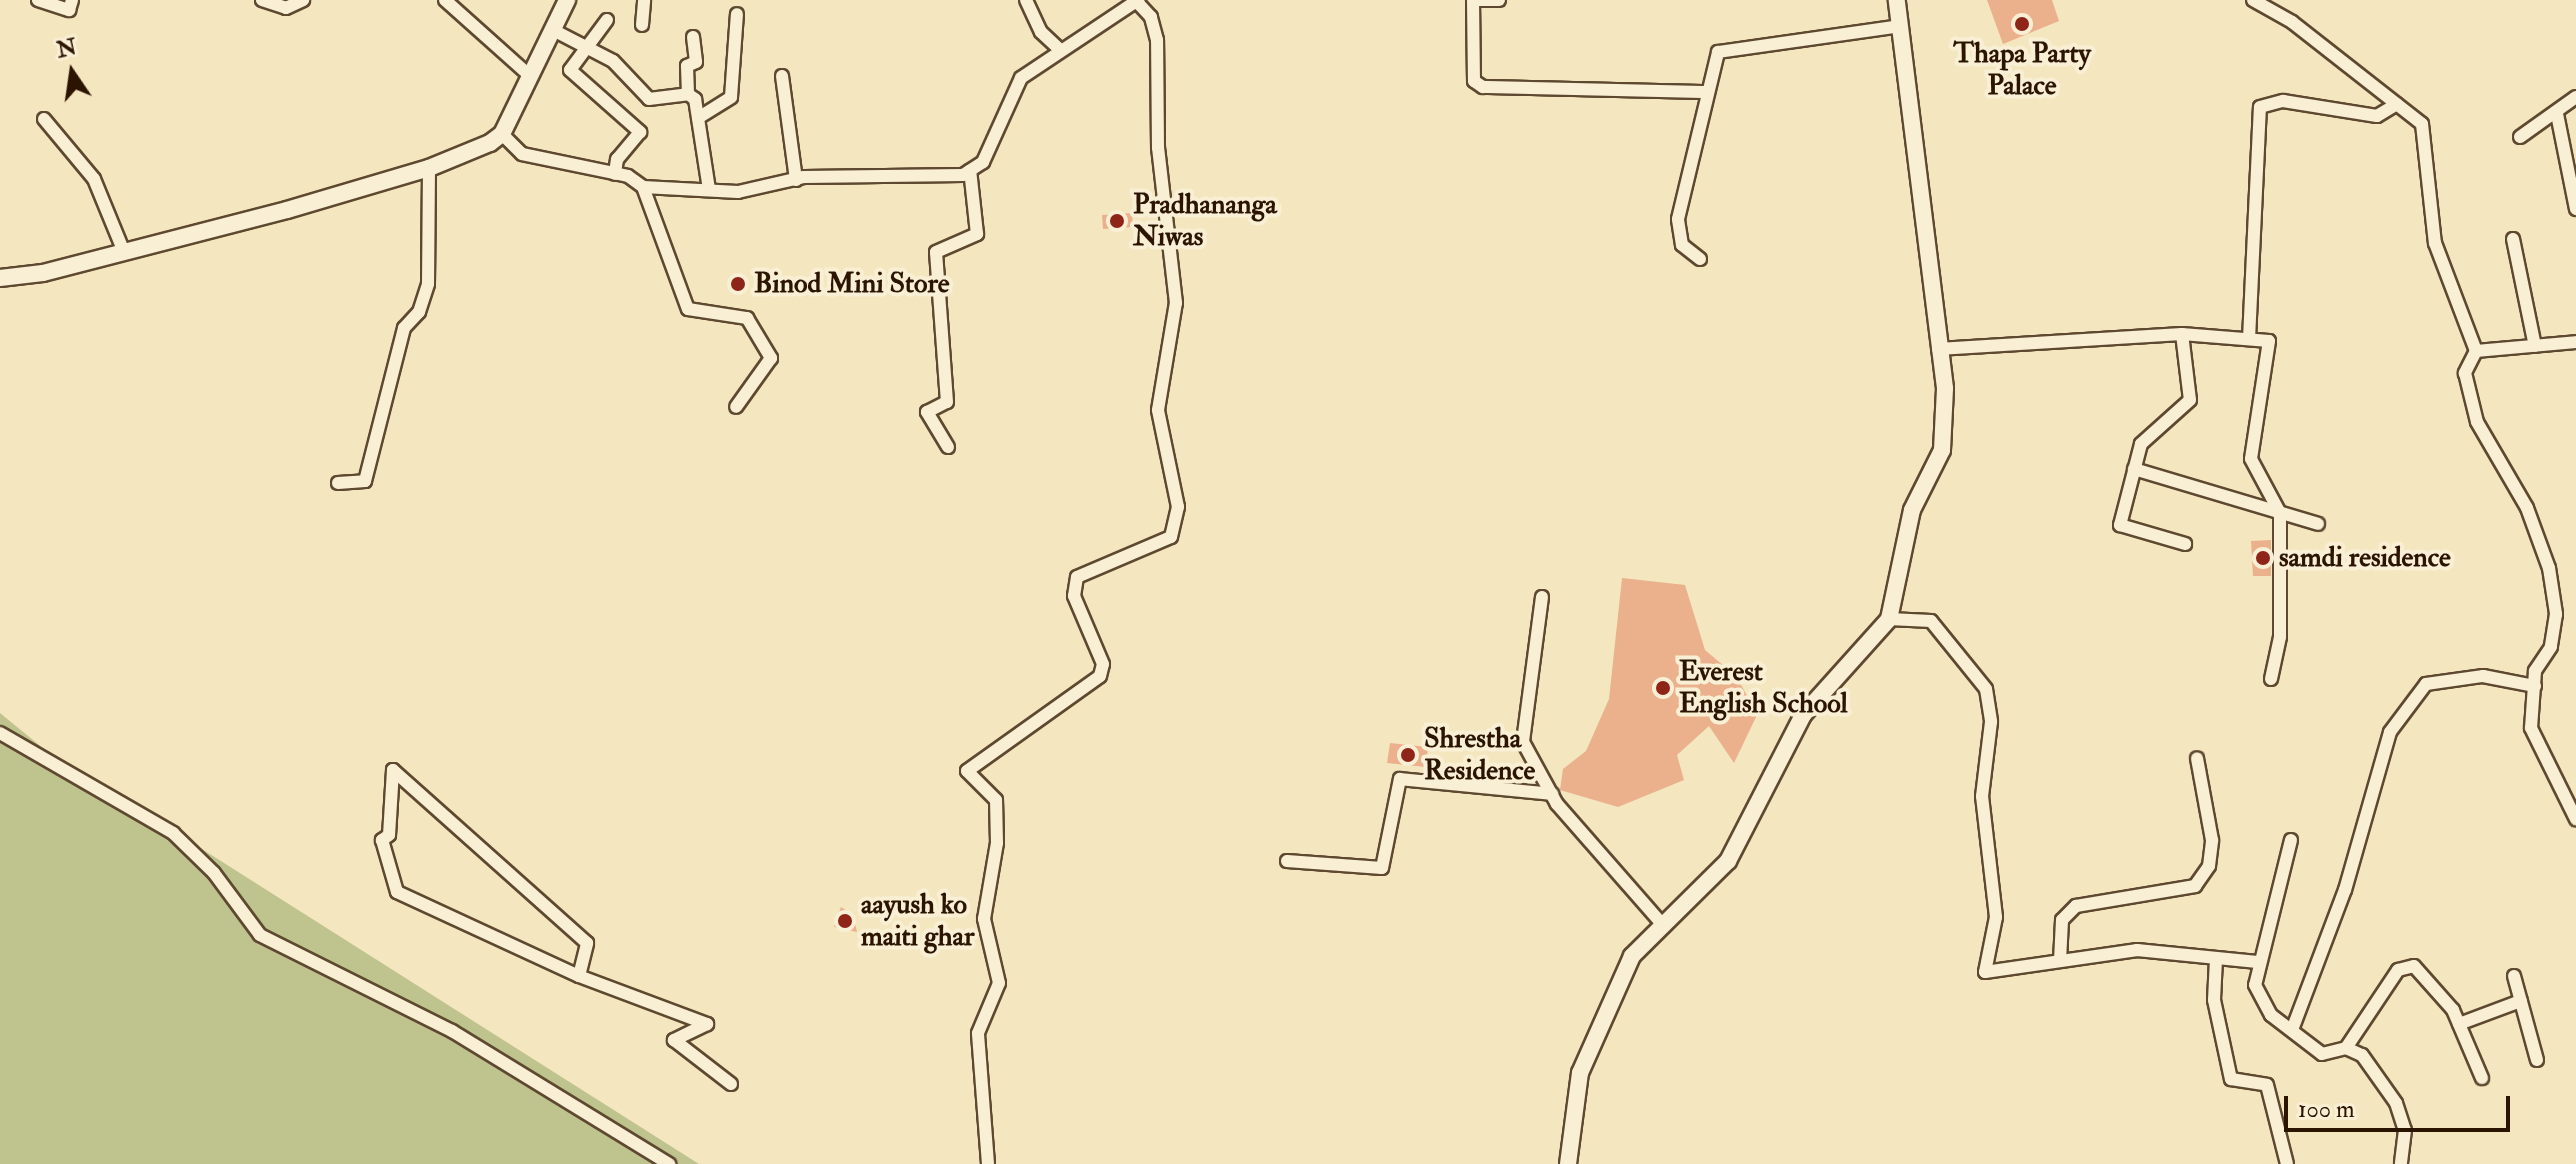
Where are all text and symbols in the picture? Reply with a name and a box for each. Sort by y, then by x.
marker: Thapa Party Palace [2013,15,2031,33]
north arrow [32,32,112,112]
text: N [54,33,79,64]
place label: Thapa Party Palace [1953,37,2091,103]
place label: Pradhananga Niwas [1133,188,1277,254]
marker: Pradhananga Niwas [1108,212,1126,230]
place label: Binod Mini Store [754,267,950,301]
marker: Binod Mini Store [729,275,747,293]
place label: samdi residence [2279,541,2451,575]
marker: samdi residence [2254,549,2272,567]
place label: Everest English School [1679,655,1848,721]
marker: Everest English School [1654,679,1672,697]
place label: Shrestha Residence [1424,722,1535,788]
marker: Shrestha Residence [1399,746,1417,764]
place label: aayush ko maiti ghar [861,888,974,954]
marker: aayush ko maiti ghar [836,912,854,930]
scale bar [2288,1080,2514,1130]
text: 100 m [2298,1094,2355,1125]

